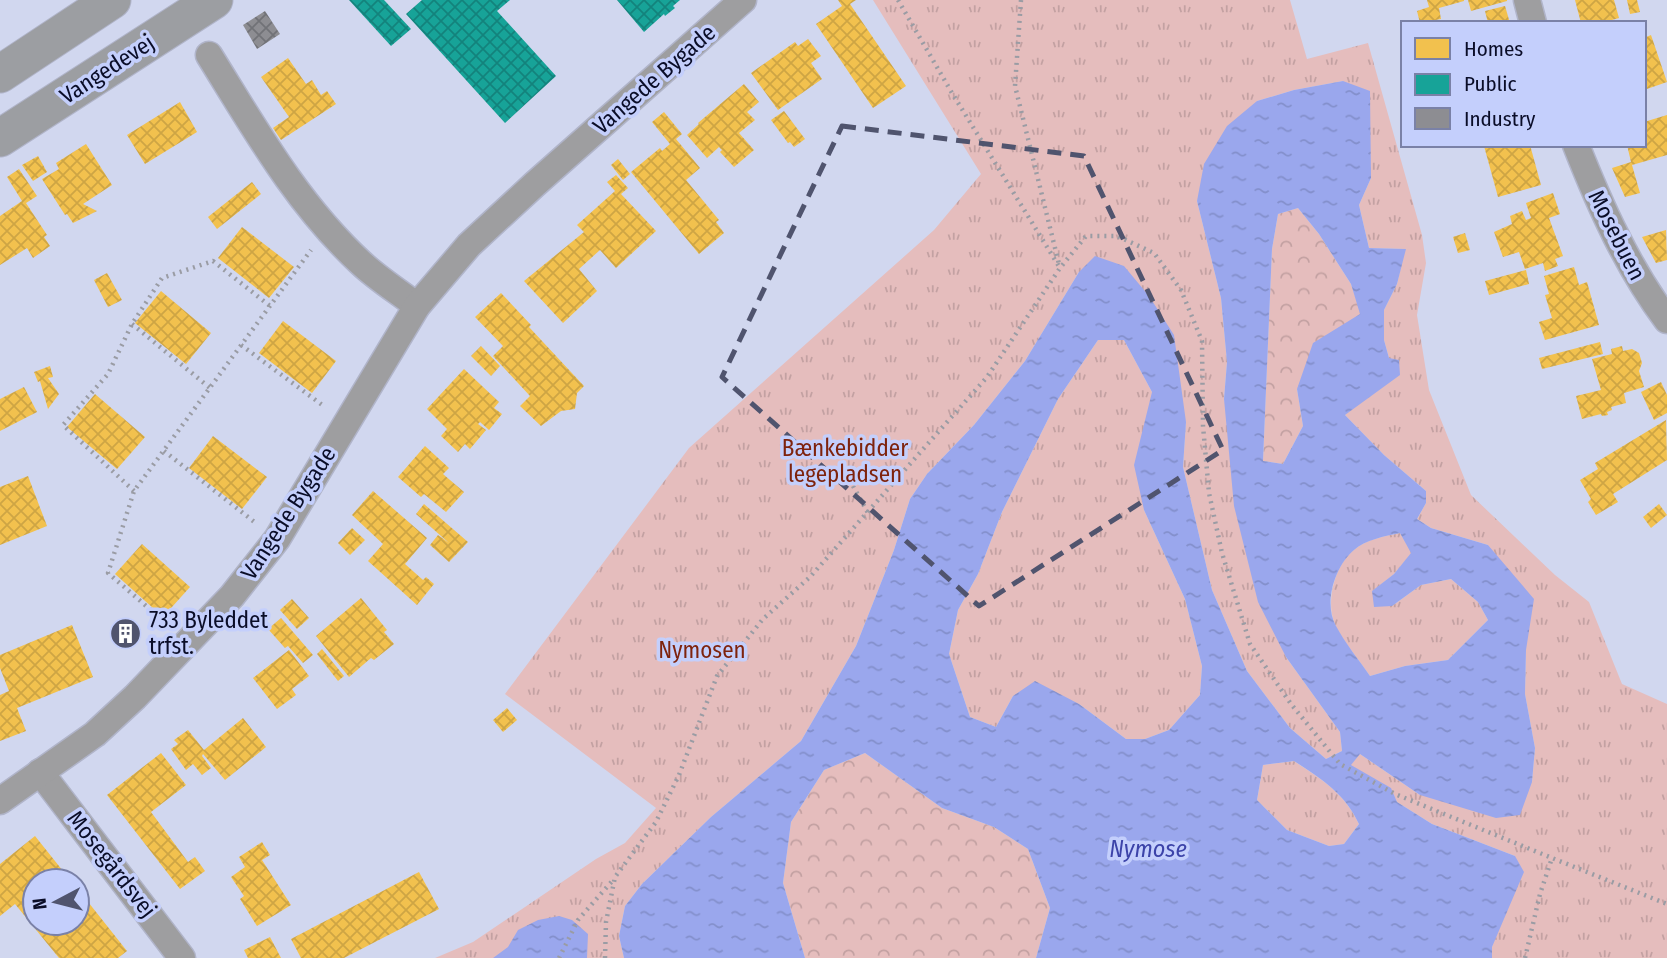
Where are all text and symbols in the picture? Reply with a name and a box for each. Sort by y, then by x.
street label: Vangede Bygade [587,18,721,140]
legend [1401,21,1646,147]
street label: Vangedevej [55,28,159,110]
text: Homes [1464,36,1523,62]
text: Public [1464,71,1516,97]
text: Industry [1464,106,1536,132]
street label: Mosebuen [1582,185,1652,285]
park label: Bænkebidder legepladsen [782,434,908,488]
street label: Vangede Bygade [235,441,341,585]
place label: 733 Byleddet trfst. [149,606,268,660]
building icon: 733 Byleddet trfst. [109,616,143,650]
park label: Nymosen [658,636,746,664]
street label: Mosegårdsvej [62,805,162,923]
water label: Nymose [1109,835,1187,863]
north arrow [21,867,91,937]
text: N [28,897,52,911]

